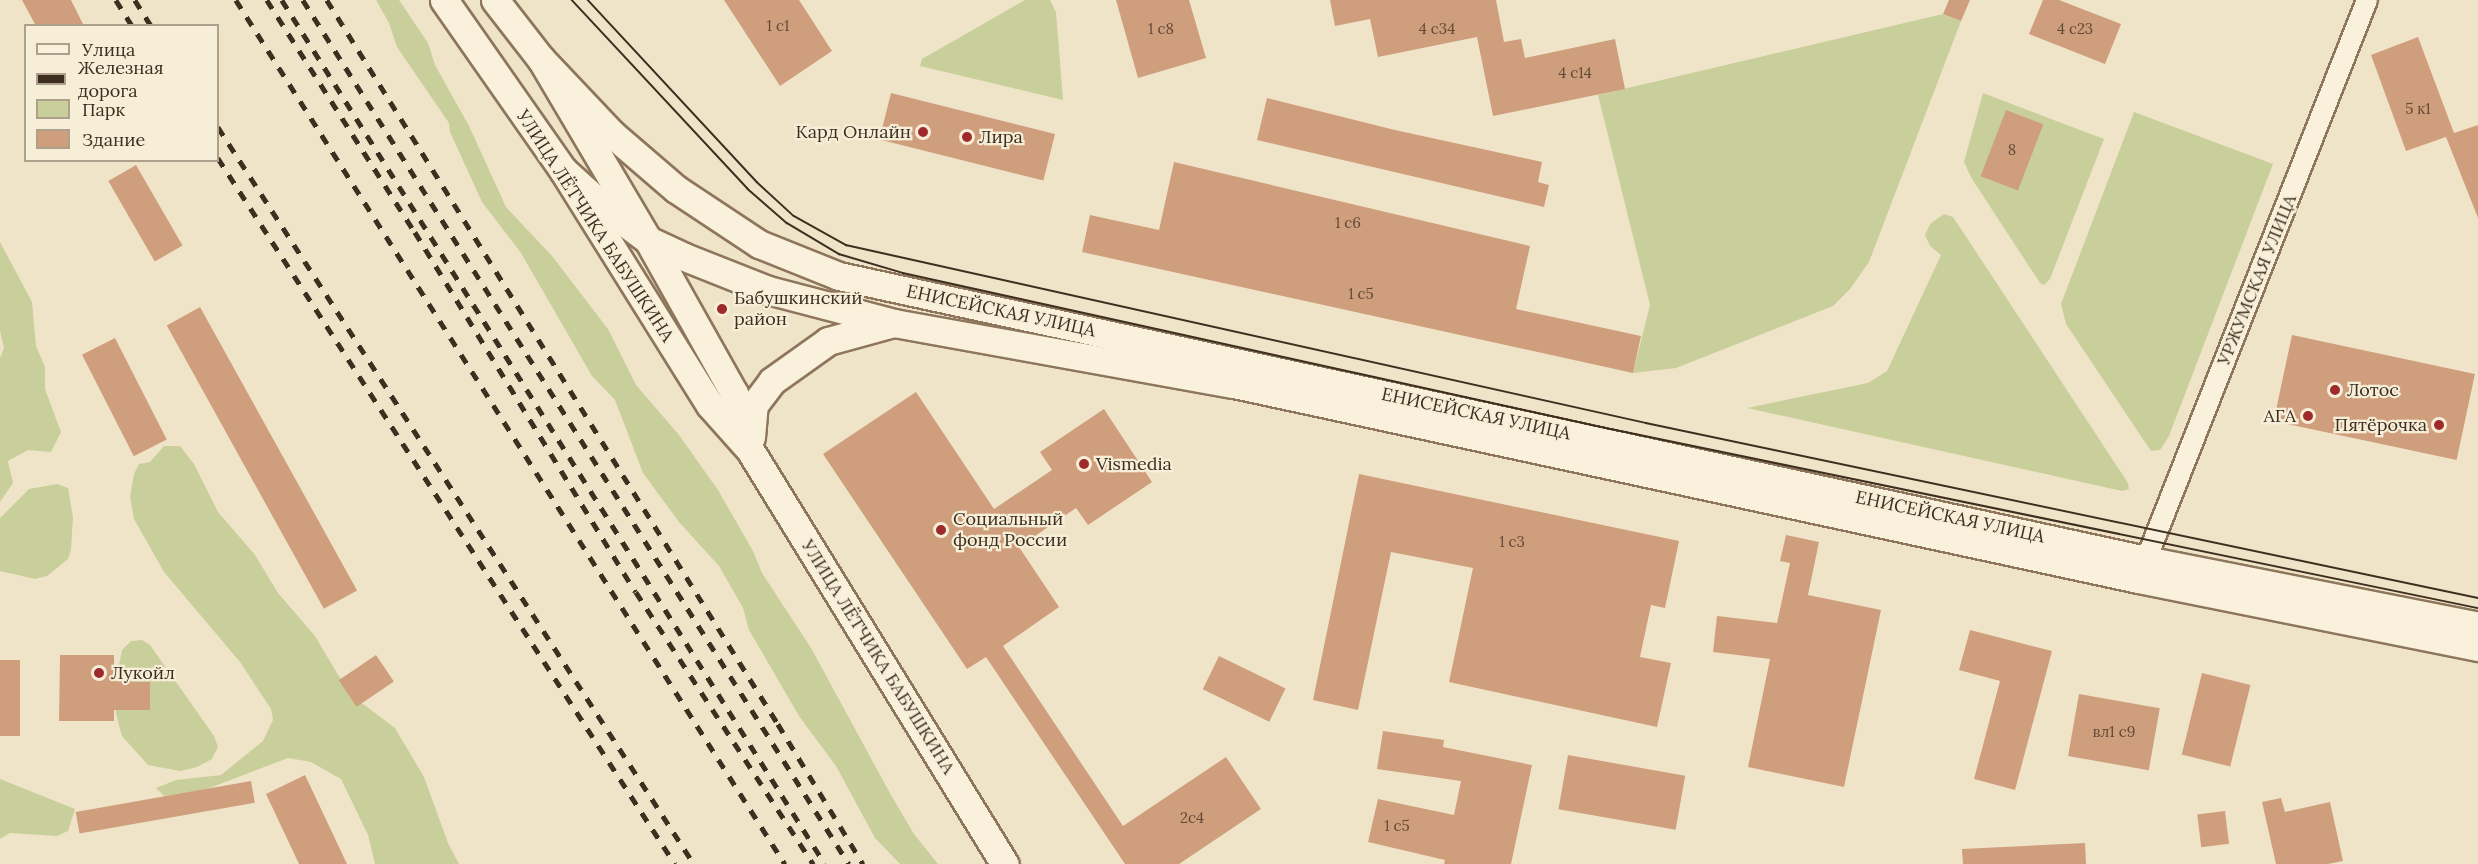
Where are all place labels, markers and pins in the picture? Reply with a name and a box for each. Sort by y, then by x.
place label: Кард Онлайн [795,121,911,143]
marker: Кард Онлайн [916,125,930,139]
place label: Лира [979,126,1023,148]
marker: Лира [960,130,974,144]
place label: Бабушкинский район [734,288,863,330]
marker: Бабушкинский район [715,302,729,316]
place label: Лотос [2347,379,2399,401]
marker: Лотос [2328,383,2342,397]
place label: АГА [2264,405,2296,427]
marker: АГА [2301,409,2315,423]
place label: Пятёрочка [2335,414,2427,436]
marker: Пятёрочка [2432,418,2446,432]
place label: Vismedia [1096,453,1172,475]
marker: Vismedia [1077,457,1091,471]
place label: Социальный фонд России [953,509,1067,552]
marker: Социальный фонд России [934,523,948,537]
place label: Лукойл [111,662,175,684]
marker: Лукойл [92,666,106,680]

